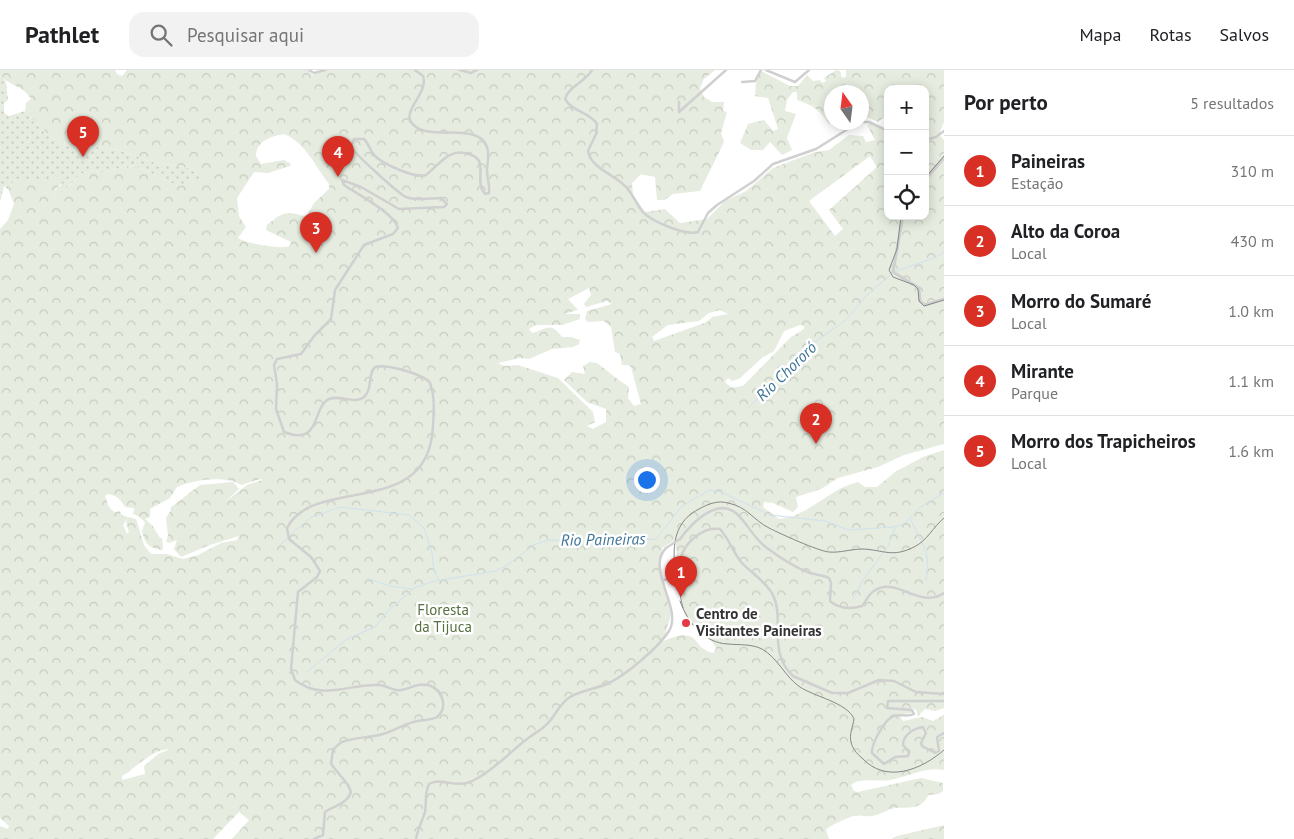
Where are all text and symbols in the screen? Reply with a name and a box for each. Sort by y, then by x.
search box [129,12,479,57]
text: Pathlet [25,19,99,50]
icon: search [147,21,175,49]
text: Pesquisar aqui [187,23,304,47]
text: Mapa [1080,23,1121,46]
text: Rotas [1149,23,1192,46]
text: Salvos [1220,23,1269,46]
north arrow [824,85,869,130]
map controls [884,85,929,220]
button: + [884,85,929,130]
text: Por perto [964,89,1048,116]
text: 5 resultados [1190,93,1274,113]
pin: 5 [67,116,99,157]
button: − [884,130,929,175]
pin: 4 [322,136,354,177]
text: Paineiras [1011,149,1085,173]
text: 1 [975,161,985,181]
text: 310 m [1231,161,1274,181]
text: Estação [1011,173,1063,193]
button: locate [884,175,929,220]
pin: 3 [300,212,332,253]
text: Alto da Coroa [1011,219,1120,243]
text: 2 [975,231,985,251]
text: 430 m [1231,231,1274,251]
text: Local [1011,243,1047,263]
text: Morro do Sumaré [1011,289,1151,313]
text: 3 [975,301,985,321]
text: 1.0 km [1228,301,1274,321]
text: Local [1011,313,1047,333]
water label: Rio Chororó [751,337,821,405]
text: Mirante [1011,359,1074,383]
text: 4 [975,371,985,391]
text: 1.1 km [1228,371,1274,391]
text: Parque [1011,383,1058,403]
pin: 2 [800,403,832,444]
text: Morro dos Trapicheiros [1011,429,1196,453]
text: 5 [975,441,985,461]
text: 1.6 km [1228,441,1274,461]
text: Local [1011,453,1047,473]
your location [634,467,660,493]
water label: Rio Paineiras [560,528,646,550]
pin: 1 [665,556,697,597]
park label: Floresta da Tijuca [414,600,472,636]
place label: Centro de Visitantes Paineiras [695,604,822,640]
marker: Centro de Visitantes Paineiras [680,617,692,629]

